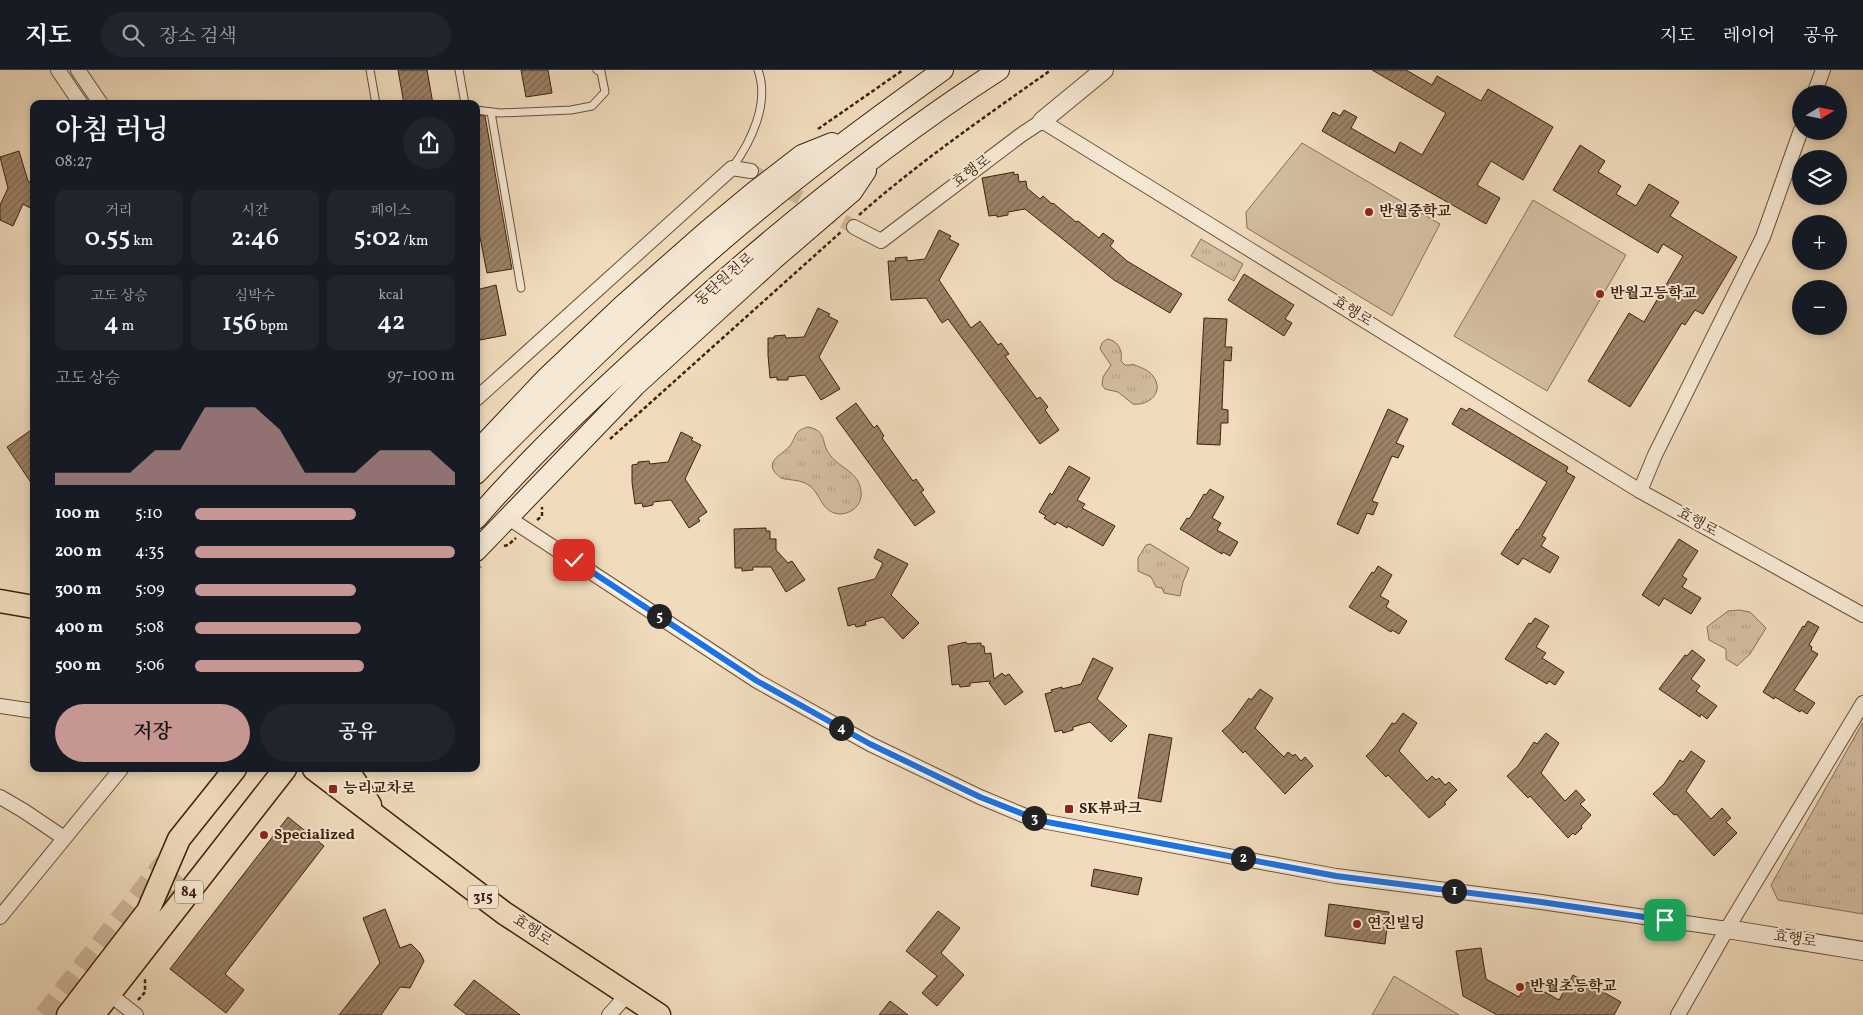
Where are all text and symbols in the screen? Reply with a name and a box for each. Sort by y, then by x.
search box [101,12,451,57]
text: 지도 [25,20,71,54]
icon: search [119,21,147,49]
text: 장소 검색 [159,24,237,50]
text: 지도 [1660,24,1695,49]
text: 레이어 [1723,24,1775,49]
text: 공유 [1803,24,1838,49]
north arrow [1792,85,1848,140]
map controls [1792,85,1847,335]
text: 아침 러닝 [55,112,169,151]
button: share [403,117,455,169]
street label: 효행로 [948,150,996,193]
button: layers [1792,150,1847,205]
text: 08:27 [55,151,92,173]
text: 거리 [105,202,133,221]
text: 시간 [241,202,269,221]
text: 페이스 [371,202,411,221]
place label: 반월중학교 [1379,202,1452,223]
marker: 반월중학교 [1363,206,1375,218]
button: + [1792,215,1847,270]
text: 0.55 [85,221,130,256]
text: 2:46 [231,221,279,256]
text: 5:02 [354,221,401,256]
text: km [130,232,153,251]
text: /km [401,232,429,251]
street label: 동탄원천로 [691,248,760,312]
button: − [1792,280,1847,335]
place label: 반월고등학교 [1610,284,1697,305]
text: kcal [379,286,403,305]
text: 고도 상승 [91,287,147,306]
text: 심박수 [235,287,275,306]
marker: 반월고등학교 [1594,288,1606,300]
street label: 효행로 [1328,292,1376,333]
text: 42 [377,305,405,340]
text: 4 [104,306,119,341]
text: 156 [222,306,257,341]
text: m [119,317,134,336]
text: bpm [257,317,288,336]
text: 97–100 m [387,365,455,387]
text: 고도 상승 [55,368,120,390]
text: 100 m [55,503,100,525]
text: 5:10 [135,503,162,525]
street label: 효행로 [1673,503,1722,543]
pin [553,539,595,581]
text: 200 m [55,541,102,563]
text: 4:35 [135,541,164,563]
icon: check [560,546,588,574]
text: 300 m [55,579,101,601]
text: 5:09 [135,579,165,601]
pin: 5 [646,604,672,628]
text: 5 [656,607,663,626]
text: 400 m [55,617,103,639]
text: 5:08 [135,617,164,639]
text: 500 m [55,655,101,677]
text: 5:06 [135,655,164,677]
button: 저장 [55,704,250,762]
button: 공유 [260,704,455,762]
pin: 4 [828,716,854,740]
text: 4 [837,719,846,738]
place label: 능리교차로 [343,779,416,800]
marker: 능리교차로 [327,783,339,795]
place label: SK뷰파크 [1079,799,1142,820]
marker: SK뷰파크 [1063,803,1075,815]
pin: 3 [1022,806,1046,830]
text: 3 [1031,809,1038,828]
place label: Specialized [274,825,355,846]
marker: Specialized [258,829,270,841]
pin: 2 [1230,846,1256,870]
text: 2 [1240,849,1247,868]
pin: 1 [1442,878,1466,904]
road number: 84 [175,880,203,904]
text: 1 [1452,882,1457,901]
road number: 315 [468,886,498,909]
pin [1644,899,1686,941]
icon: arrive [1651,906,1679,934]
street label: 효행로 [508,910,556,952]
place label: 연진빌딩 [1367,914,1425,935]
marker: 연진빌딩 [1351,918,1363,930]
street label: 효행로 [1772,926,1819,954]
place label: 반월초등학교 [1530,977,1617,998]
marker: 반월초등학교 [1514,981,1526,993]

